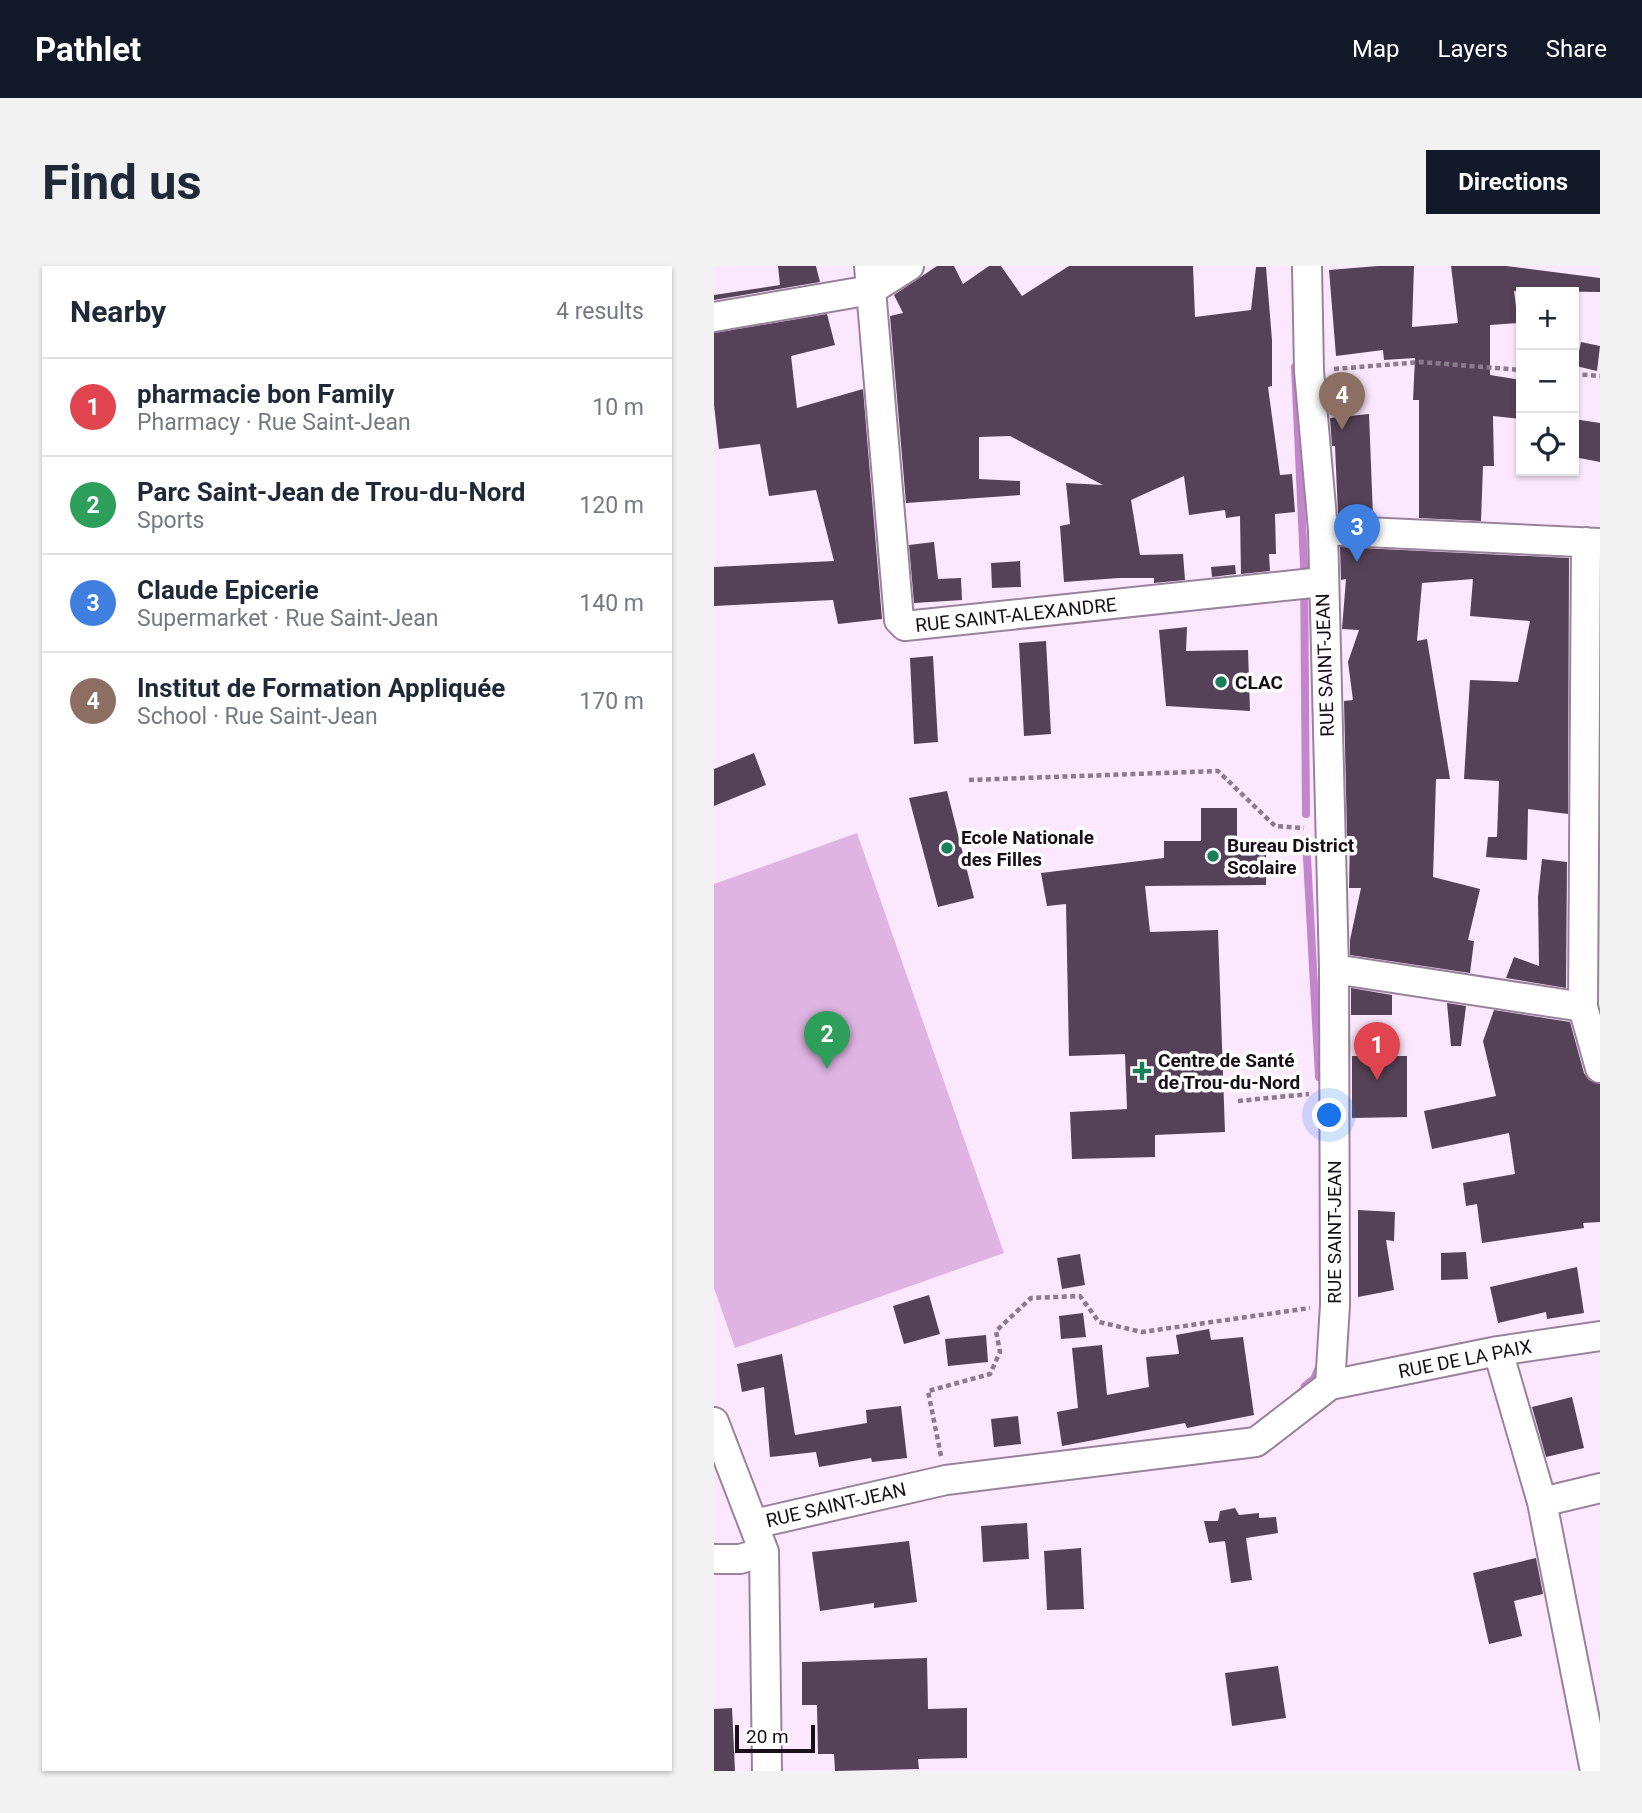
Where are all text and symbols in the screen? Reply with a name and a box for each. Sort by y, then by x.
text: Pathlet [35,30,141,69]
text: Map [1352,35,1400,63]
text: Layers [1438,35,1508,63]
text: Share [1546,35,1607,63]
button: Directions [1426,150,1600,214]
text: Find us [42,154,202,211]
map controls [1516,287,1579,476]
button: + [1516,287,1579,350]
text: Nearby [70,294,166,329]
text: 4 results [556,298,644,325]
button: − [1516,350,1579,413]
pin: 4 [1319,372,1365,430]
text: pharmacie bon Family [137,379,394,409]
text: 1 [86,394,100,421]
text: 10 m [592,394,644,421]
text: Pharmacy · Rue Saint-Jean [137,409,411,436]
button: locate [1516,413,1579,476]
text: Parc Saint-Jean de Trou-du-Nord [137,477,525,507]
text: 2 [86,492,100,519]
text: 120 m [579,492,644,519]
pin: 3 [1334,504,1380,562]
text: Sports [137,507,204,534]
text: Claude Epicerie [137,575,319,605]
text: 3 [86,590,100,617]
text: 140 m [579,590,644,617]
street label: RUE SAINT-ALEXANDRE [914,593,1118,637]
street label: RUE SAINT-JEAN [1311,593,1339,737]
text: Supermarket · Rue Saint-Jean [137,605,438,632]
place label: CLAC [1235,671,1283,694]
text: Institut de Formation Appliquée [137,673,505,703]
marker: CLAC [1213,674,1229,690]
text: 4 [86,688,100,715]
text: 170 m [579,688,644,715]
text: School · Rue Saint-Jean [137,703,378,730]
place label: Ecole Nationale des Filles [961,826,1094,871]
place label: Bureau District Scolaire [1227,834,1355,879]
marker: Ecole Nationale des Filles [939,840,955,856]
marker: Bureau District Scolaire [1205,848,1221,864]
pin: 2 [804,1011,850,1069]
pin: 1 [1354,1022,1400,1080]
place label: Centre de Santé de Trou-du-Nord [1158,1049,1300,1094]
marker: Centre de Santé de Trou-du-Nord [1132,1061,1152,1081]
your location [1312,1098,1346,1132]
street label: RUE SAINT-JEAN [1323,1160,1346,1304]
street label: RUE DE LA PAIX [1396,1335,1534,1383]
street label: RUE SAINT-JEAN [764,1478,908,1532]
scale bar [735,1722,816,1754]
text: 20 m [746,1725,789,1748]

